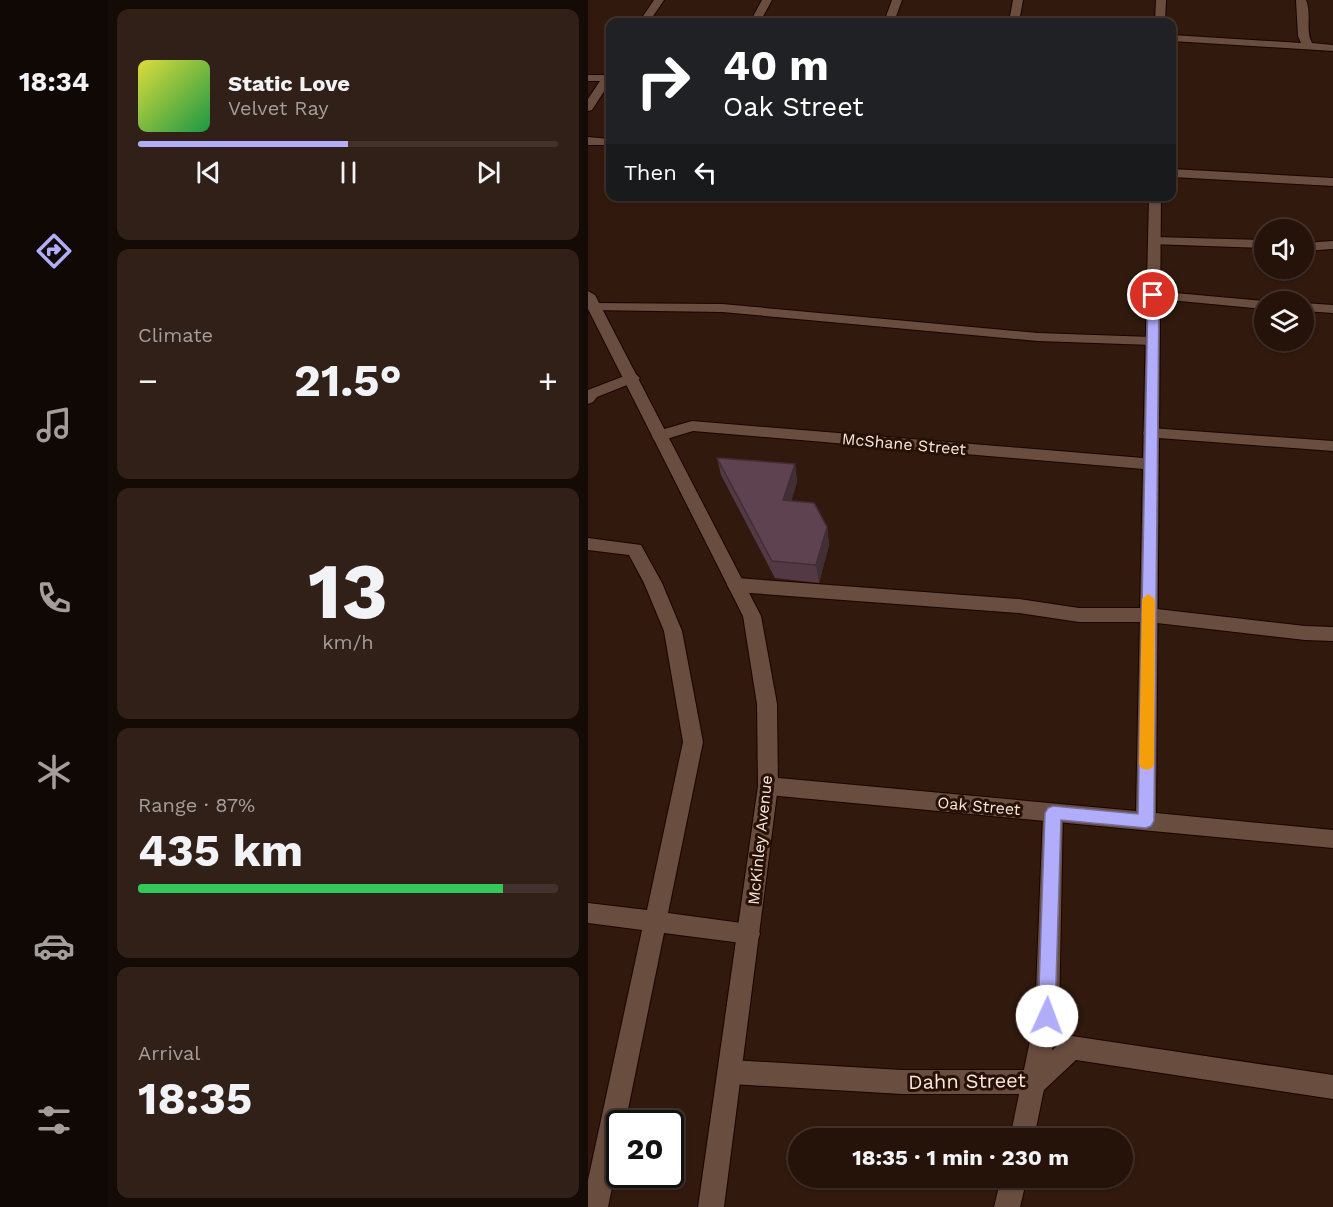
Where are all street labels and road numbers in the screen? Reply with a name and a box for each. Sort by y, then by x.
street label: McShane Street [841,429,967,459]
street label: McKinley Avenue [744,774,776,906]
street label: Oak Street [937,793,1022,819]
street label: Dahn Street [908,1068,1027,1094]

